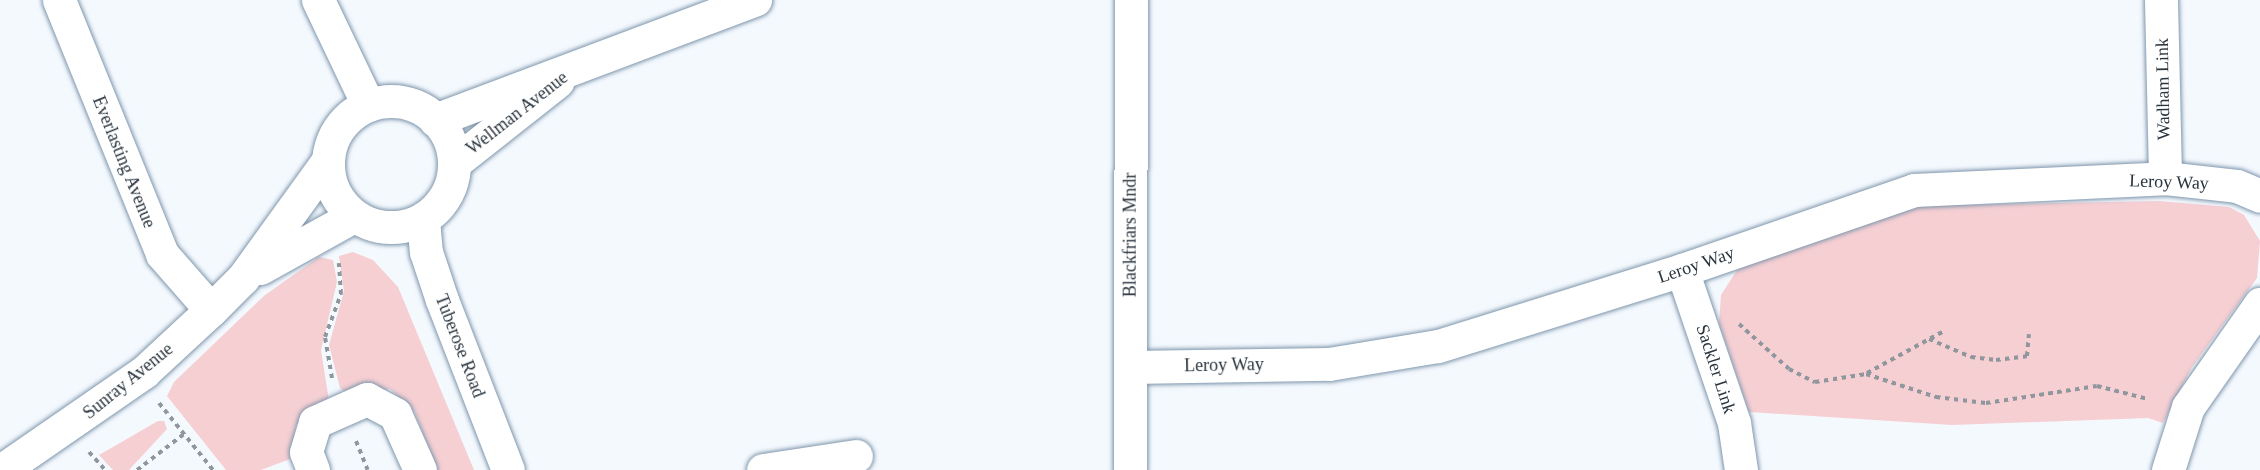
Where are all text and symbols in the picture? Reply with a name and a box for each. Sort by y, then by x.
street label: Wadham Link [2151,38,2175,140]
street label: Wellman Avenue [462,66,572,160]
street label: Everlasting Avenue [88,93,160,231]
street label: Leroy Way [2129,170,2209,194]
street label: Blackfriars Mndr [1119,173,1141,297]
street label: Leroy Way [1655,242,1737,288]
street label: Tuberose Road [430,291,490,401]
street label: Sackler Link [1691,322,1741,416]
street label: Sunray Avenue [78,338,178,424]
street label: Leroy Way [1184,354,1264,376]

